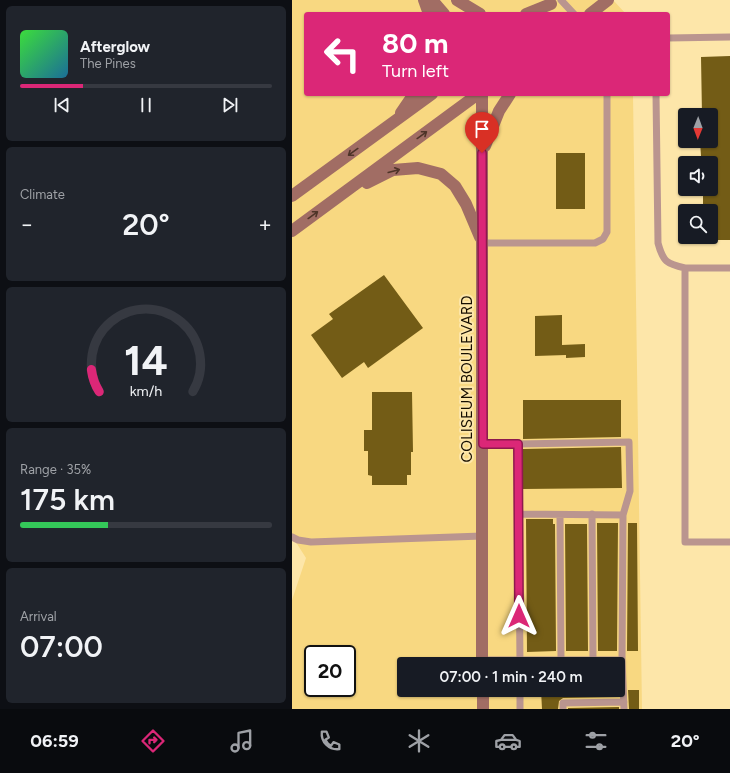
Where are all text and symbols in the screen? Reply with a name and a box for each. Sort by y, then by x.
text: 80 m [382,26,448,60]
icon: left [316,28,368,80]
text: Afterglow [80,38,150,56]
text: The Pines [80,56,136,71]
text: Turn left [382,60,449,82]
icon: previous [51,94,73,116]
icon: pause [135,94,157,116]
icon: next [219,94,241,116]
north arrow [678,108,718,148]
map controls [678,108,718,244]
pin [465,112,499,153]
icon: arrive [471,118,493,140]
one-way arrow [416,131,427,140]
one-way arrow [347,148,358,156]
button: sound [678,156,718,196]
one-way arrow [387,167,400,174]
text: Climate [20,187,65,202]
button: search [678,204,718,244]
text: 20° [122,206,170,243]
text: − [20,211,34,238]
text: + [258,211,272,238]
one-way arrow [307,211,318,220]
street label: COLISEUM BOULEVARD [458,295,476,463]
text: 14 [124,335,168,385]
text: km/h [130,382,162,400]
text: Range · 35% [20,462,91,477]
text: 175 km [20,481,115,518]
position arrow [498,595,540,637]
text: Arrival [20,609,57,624]
text: 07:00 [20,628,103,665]
speed limit sign: 20 [304,645,356,697]
text: 07:00 · 1 min · 240 m [440,668,582,686]
icon: directions [139,727,167,755]
icon: music [228,727,256,755]
icon: phone [316,727,344,755]
icon: climate [405,727,433,755]
icon: car [494,727,522,755]
icon: filters [582,727,610,755]
text: 06:59 [30,730,79,752]
text: 20° [671,730,700,752]

